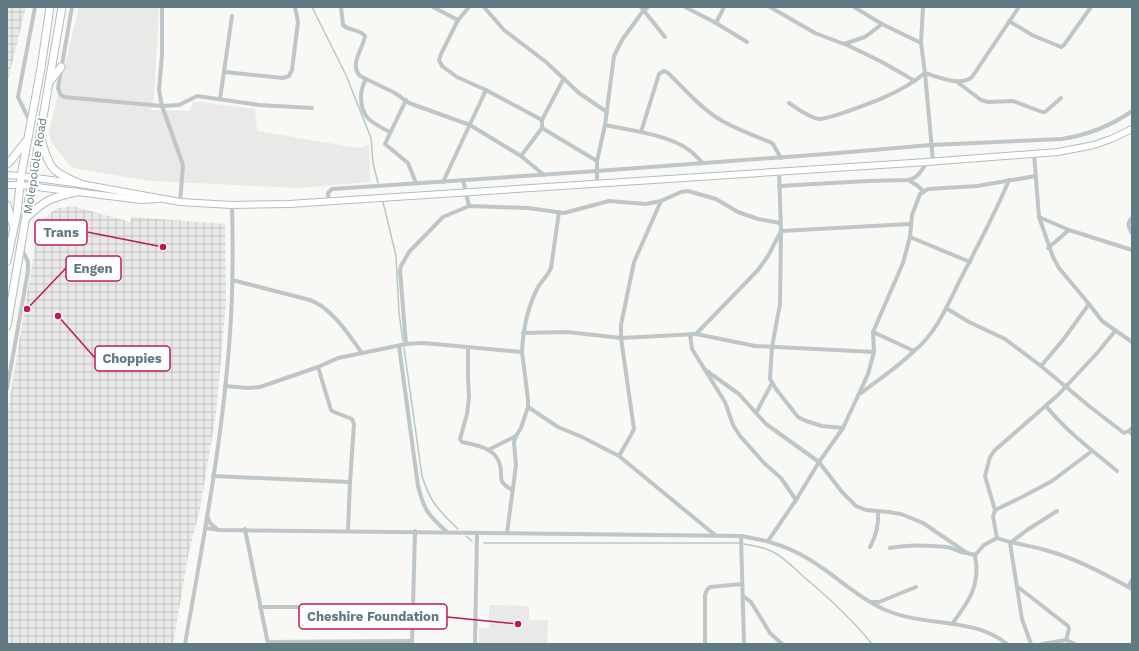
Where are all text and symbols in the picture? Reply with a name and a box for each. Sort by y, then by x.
street label: Molepolole Road [20,117,50,215]
callout: Trans [35,220,87,245]
text: Trans [43,225,79,240]
callout: Engen [66,256,121,281]
text: Engen [73,261,113,276]
callout: Choppies [95,346,170,371]
text: Choppies [102,351,162,366]
callout: Cheshire Foundation [299,604,447,629]
text: Cheshire Foundation [307,609,439,624]

